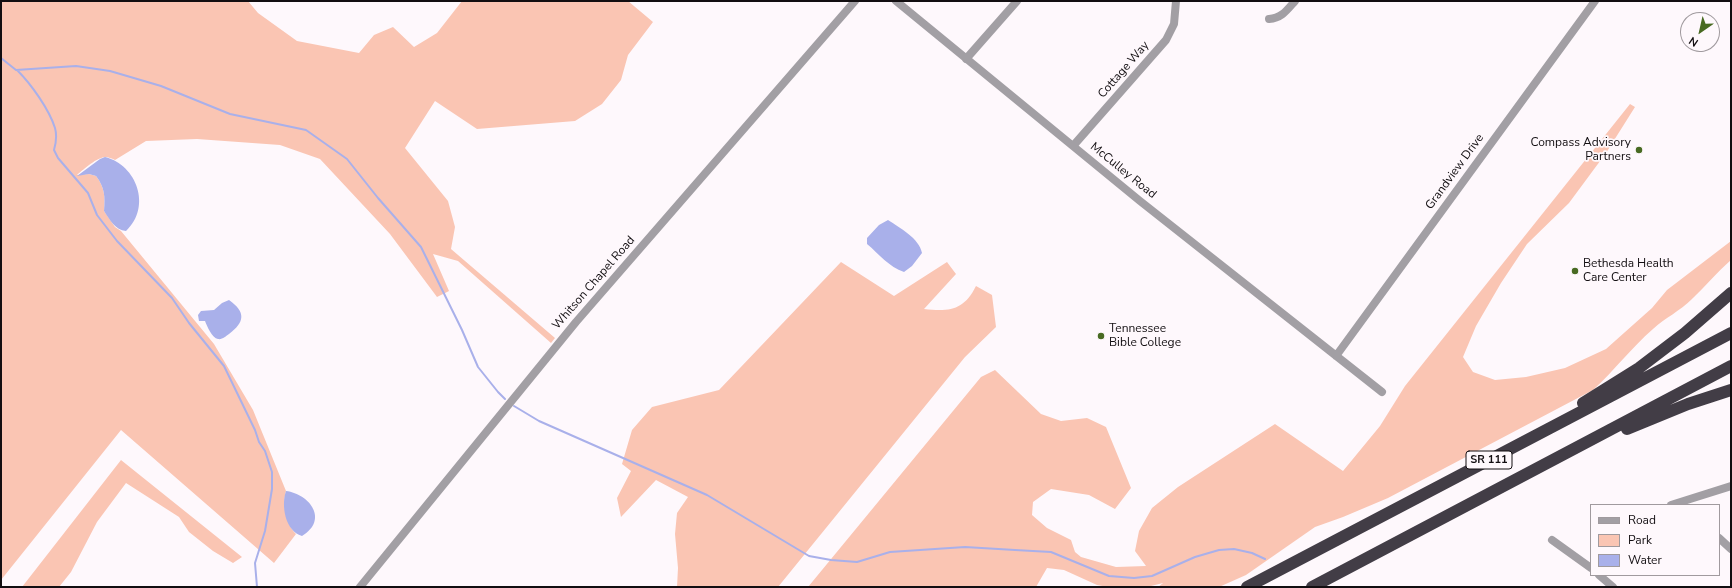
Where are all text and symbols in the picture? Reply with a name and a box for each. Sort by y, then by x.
north arrow [1680,12,1720,52]
text: N [1686,33,1701,50]
street label: Cottage Way [1095,39,1153,101]
street label: Grandview Drive [1423,131,1487,213]
place label: Compass Advisory Partners [1531,136,1631,164]
street label: McCulley Road [1087,140,1159,202]
marker: Compass Advisory Partners [1634,145,1644,155]
street label: Whitson Chapel Road [550,234,638,332]
place label: Bethesda Health Care Center [1583,257,1673,285]
marker: Bethesda Health Care Center [1570,266,1580,276]
place label: Tennessee Bible College [1109,322,1181,350]
marker: Tennessee Bible College [1096,331,1106,341]
road number: SR 111 [1466,451,1512,469]
legend [1590,504,1720,576]
text: Road [1628,512,1656,528]
text: Park [1628,532,1652,548]
text: Water [1628,552,1662,568]

